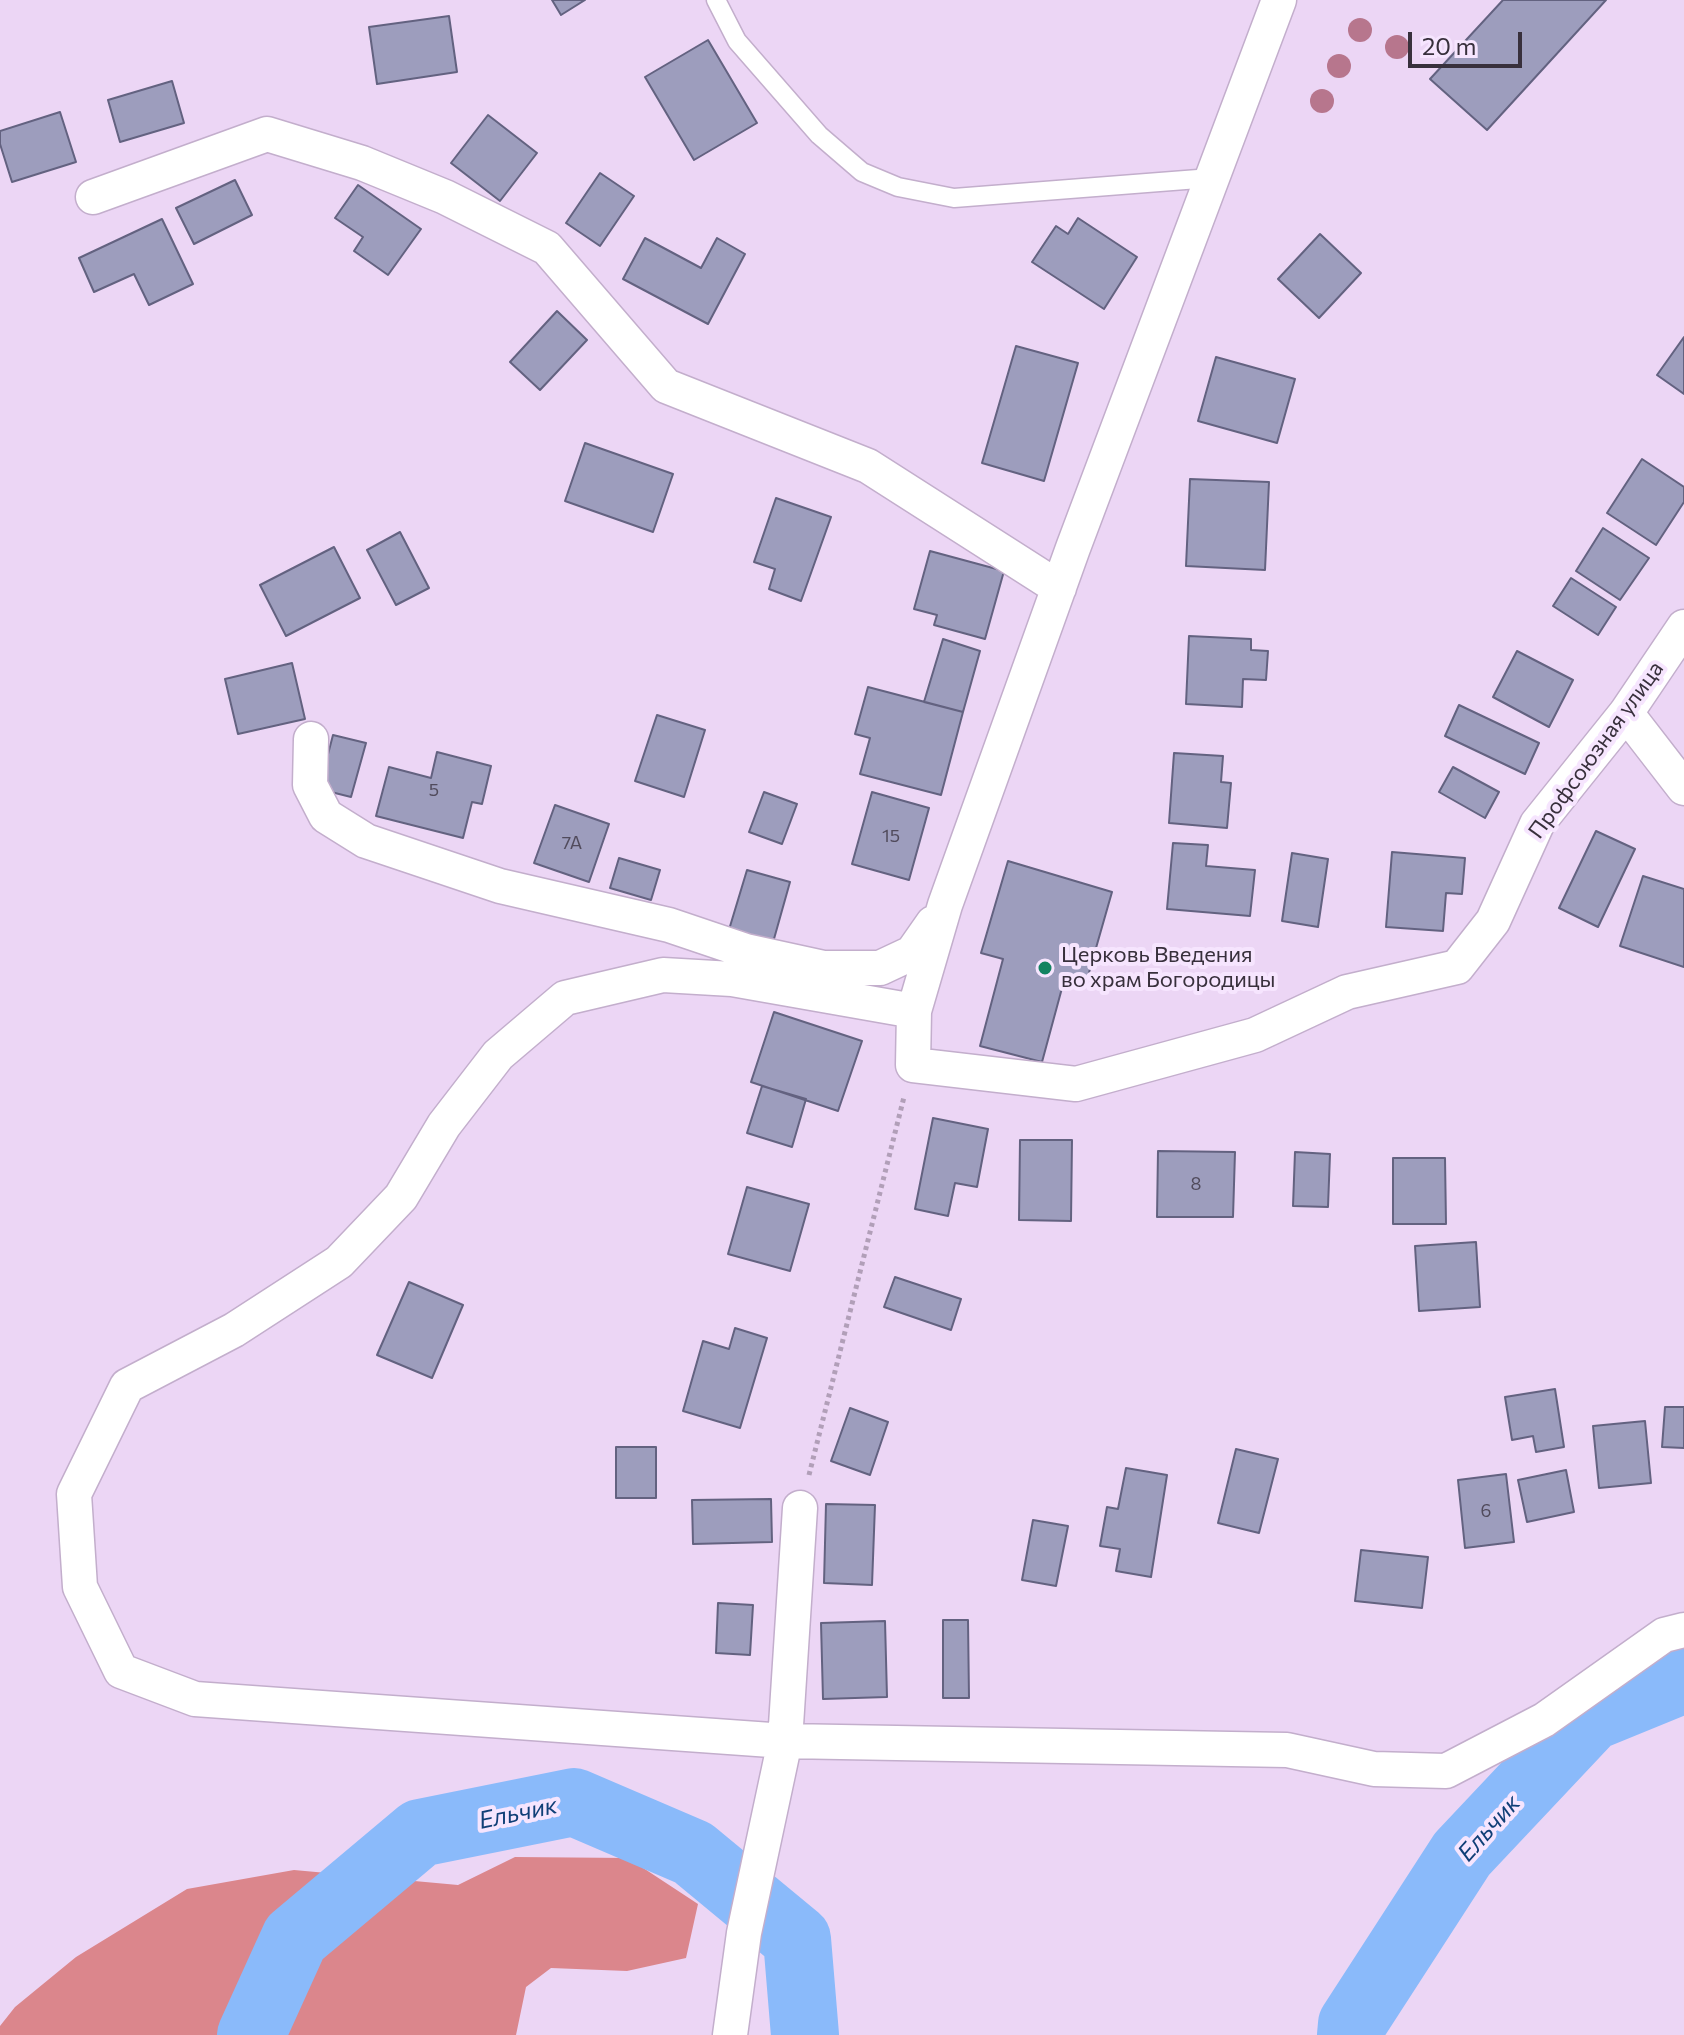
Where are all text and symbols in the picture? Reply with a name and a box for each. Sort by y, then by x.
scale bar [1412,16,1526,66]
text: 20 m [1422,31,1476,60]
street label: Профсоюзная улица [1523,656,1669,844]
house number: 5 [429,779,439,801]
house number: 15 [882,825,900,847]
house number: 7А [562,832,582,854]
place label: Церковь Введения во храм Богородицы [1061,942,1276,994]
marker: Церковь Введения во храм Богородицы [1036,959,1054,977]
house number: 8 [1191,1173,1201,1195]
house number: 6 [1481,1500,1491,1522]
water label: Ельчик [1452,1789,1526,1867]
water label: Ельчик [476,1791,560,1835]

